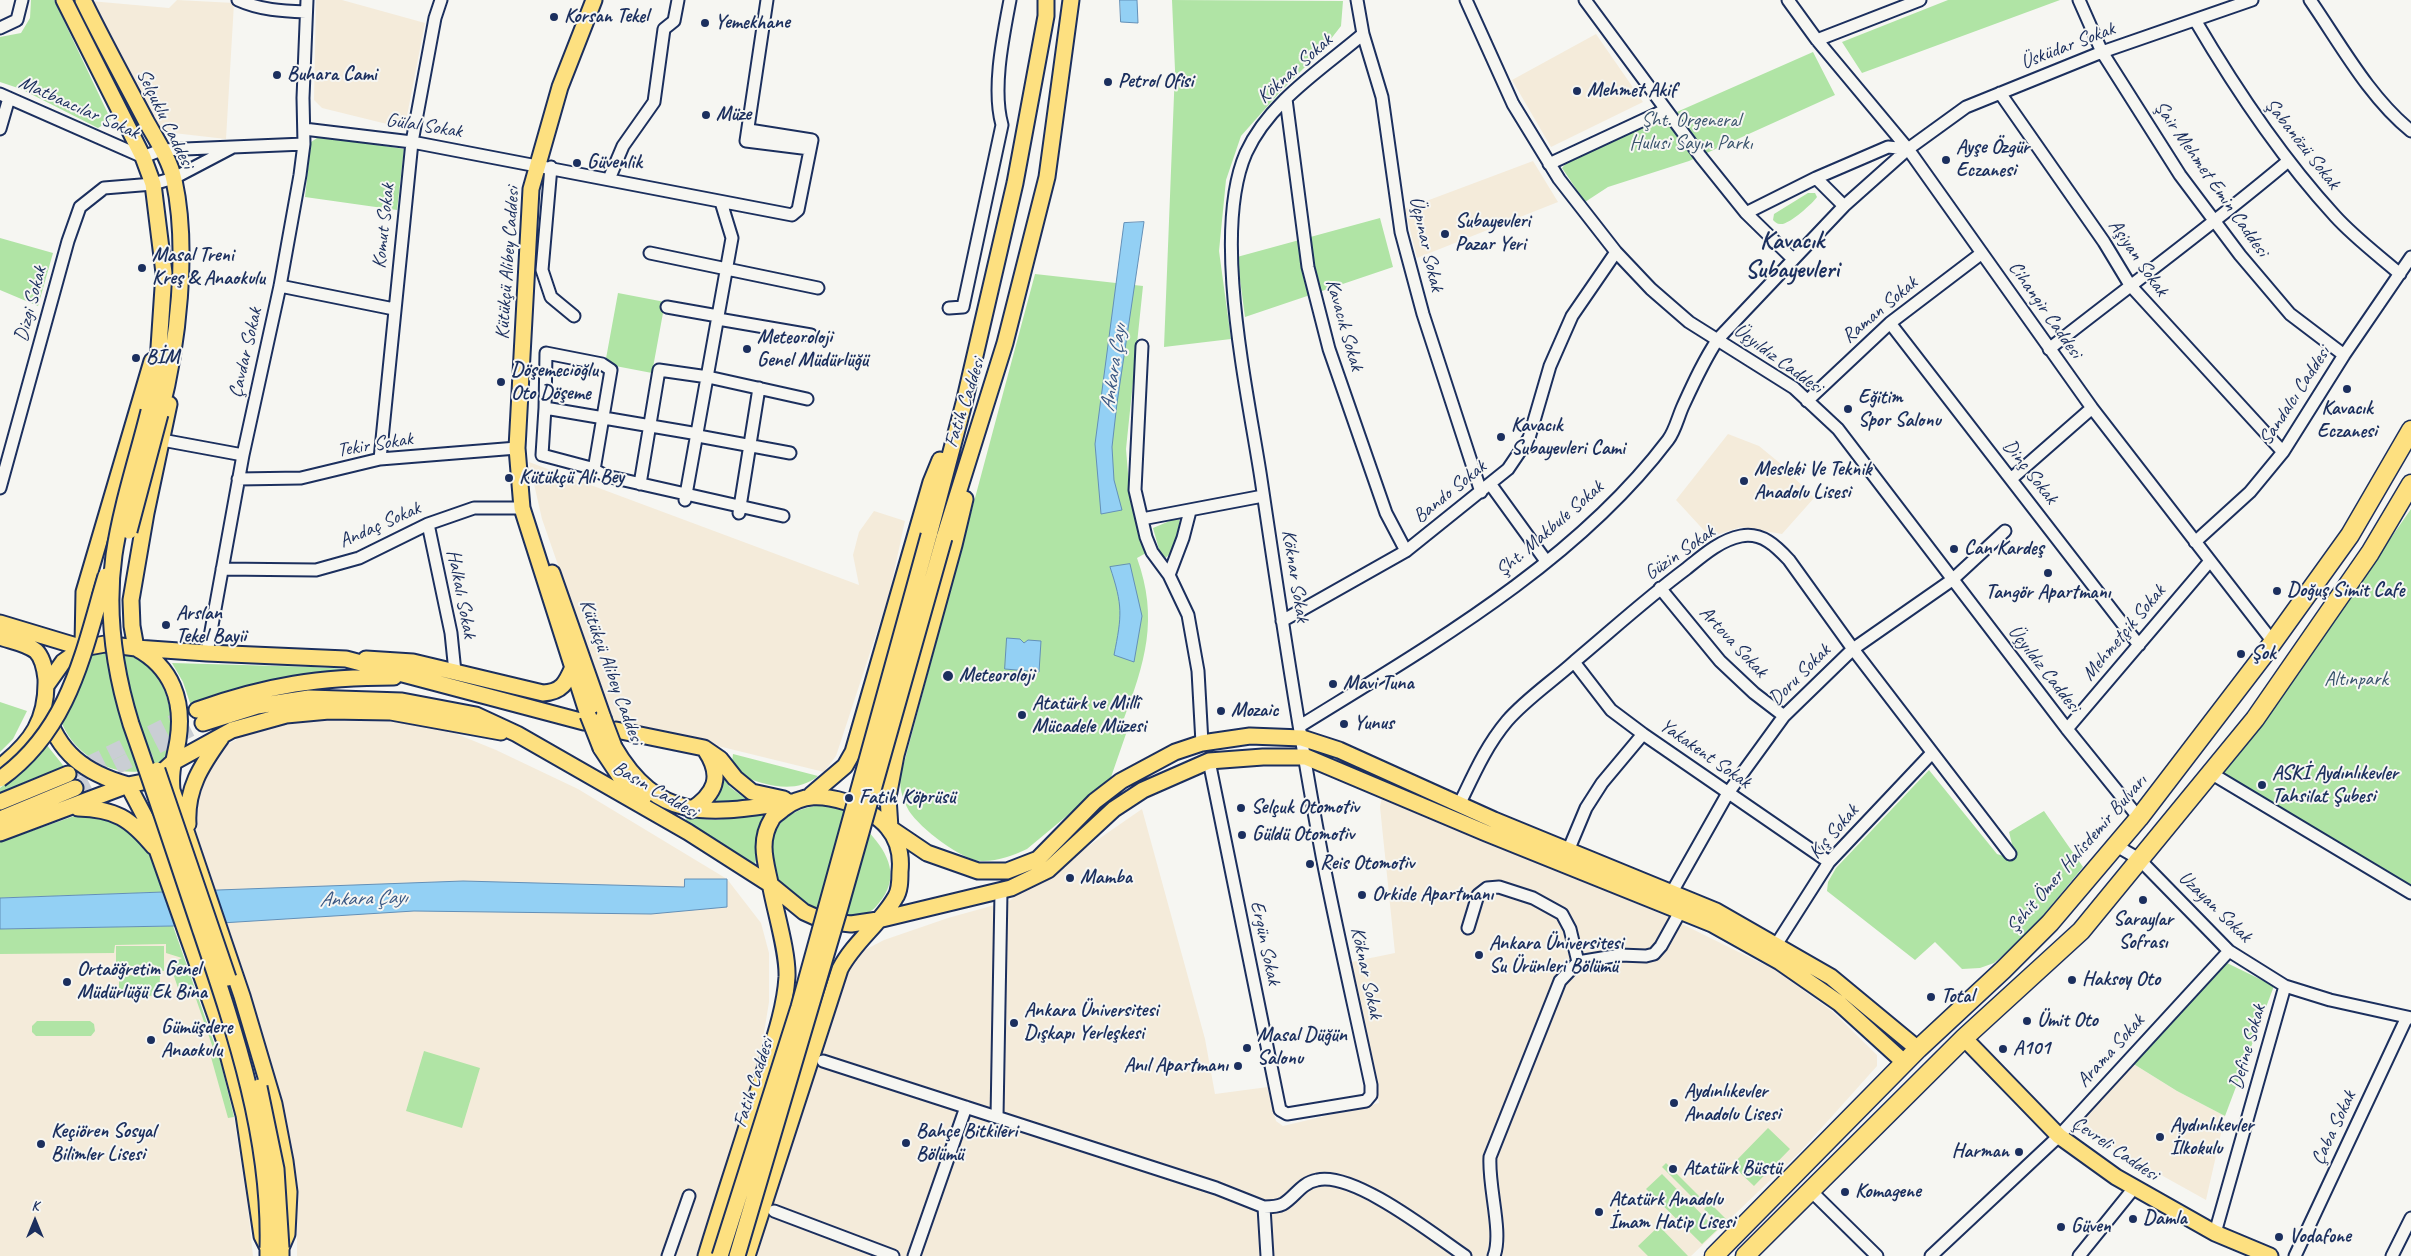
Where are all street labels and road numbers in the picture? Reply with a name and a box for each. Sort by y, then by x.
street label: Üsküdar Sokak [2017,17,2119,75]
street label: Köknar Sokak [1252,29,1338,109]
street label: Selçuklu Caddesi [131,65,199,173]
street label: Matbaacılar Sokak [15,71,143,145]
street label: Şabanözü Sokak [2259,94,2345,194]
street label: Şair Mehmet Emin Caddesi [2148,96,2274,262]
street label: Gülal Sokak [384,108,464,144]
street label: Komut Sokak [368,182,400,270]
street label: Kütükçü Alibey Caddesi [491,186,525,340]
street label: Üçpınar Sokak [1403,194,1449,294]
street label: Aşiyan Sokak [2103,215,2173,301]
street label: Cihangir Caddesi [2003,257,2087,363]
street label: Dizgi Sokak [9,264,53,344]
street label: Raman Sokak [1837,271,1923,349]
street label: Kavacık Sokak [1319,276,1369,374]
street label: Çavdar Sokak [224,306,268,400]
street label: Üçyıldız Caddesi [1729,319,1827,399]
street label: Sandalcı Caddesi [2254,342,2336,450]
street label: Fatih Caddesi [939,355,991,451]
street label: Tekir Sokak [336,427,414,463]
street label: Dinç Sokak [1997,435,2063,509]
street label: Bando Sokak [1409,455,1491,529]
street label: Şht. Makbule Sokak [1491,476,1609,582]
street label: Andaç Sokak [336,496,424,554]
street label: Güzin Sokak [1640,520,1720,586]
street label: Köknar Sokak [1276,528,1314,624]
street label: Halkalı Sokak [441,548,481,640]
street label: Mehmetçik Sokak [2077,580,2171,686]
street label: Kütükçü Alibey Caddesi [574,596,648,748]
street label: Artova Sokak [1694,601,1772,683]
street label: Üçyıldız Caddesi [2002,620,2086,718]
street label: Doru Sokak [1764,639,1836,711]
street label: Yakakent Sokak [1655,714,1755,794]
street label: Basın Caddesi [608,756,702,824]
street label: Şehit Ömer Halisdemir Bulvarı [2001,770,2153,938]
street label: Kış Sokak [1804,800,1864,864]
street label: Uzayan Sokak [2173,866,2257,948]
street label: Ergün Sokak [1244,899,1286,987]
street label: Köknar Sokak [1345,925,1387,1021]
street label: Define Sokak [2224,1002,2272,1092]
street label: Arama Sokak [2072,1010,2150,1092]
street label: Fatih Caddesi [728,1035,780,1131]
street label: Çaba Sokak [2306,1087,2362,1169]
street label: Çevreli Caddesi [2067,1111,2163,1187]

